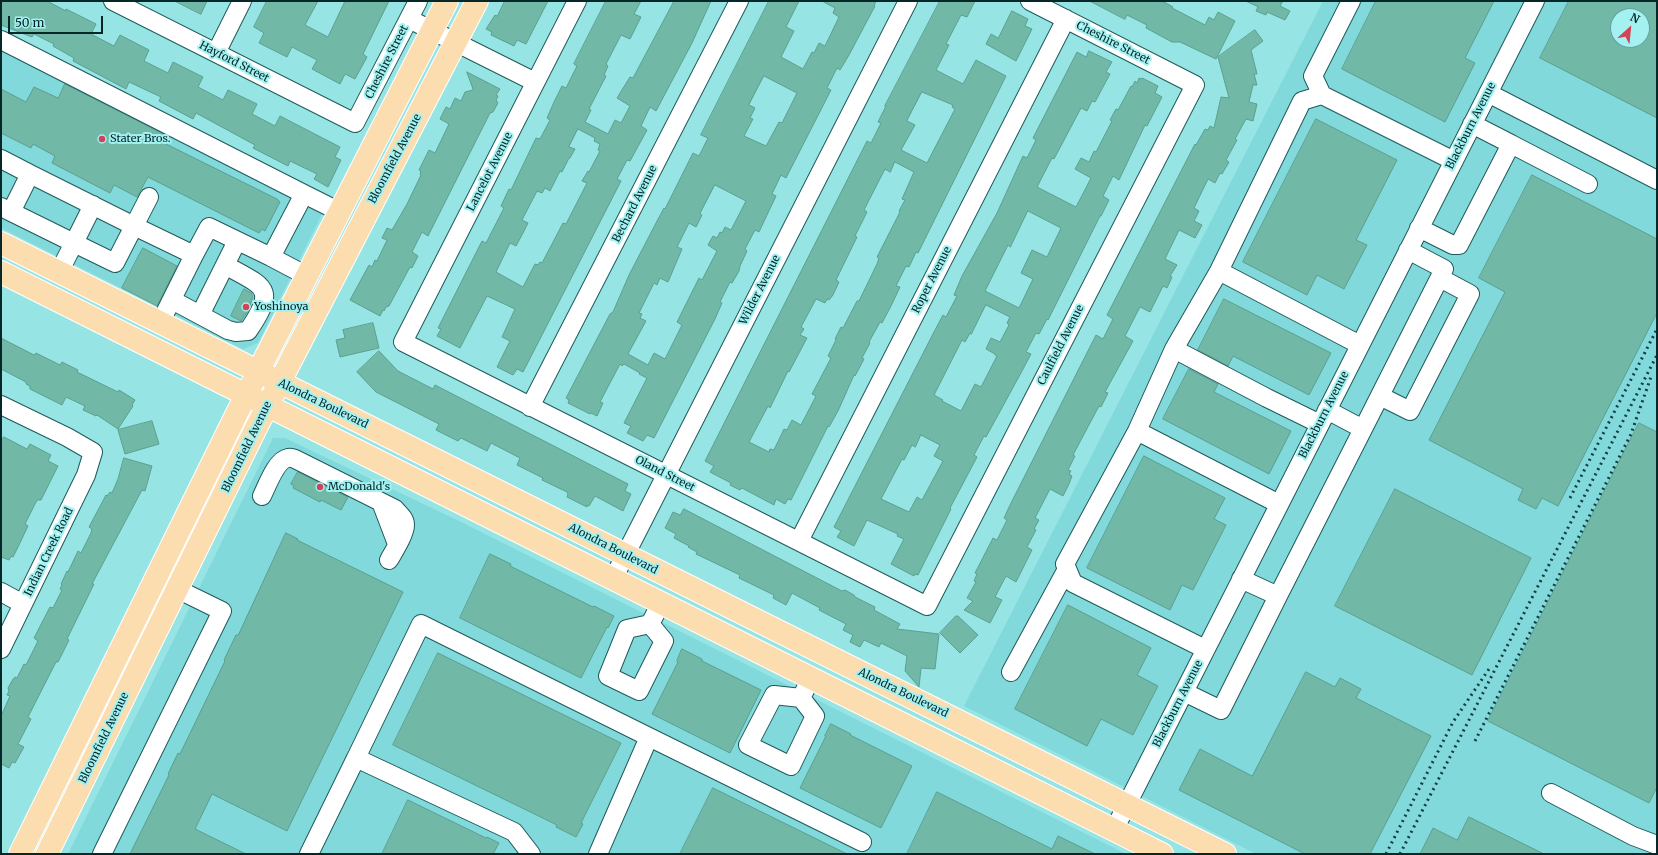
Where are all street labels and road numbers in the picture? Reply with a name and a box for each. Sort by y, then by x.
street label: Cheshire Street [1074,19,1152,67]
street label: Cheshire Street [363,23,411,101]
street label: Hayford Street [197,39,271,85]
street label: Blackburn Avenue [1443,80,1499,172]
street label: Bloomfield Avenue [366,112,424,206]
street label: Lancelot Avenue [464,130,516,214]
street label: Bechard Avenue [610,163,660,245]
street label: Roper Avenue [910,245,954,315]
street label: Wilder Avenue [737,253,783,327]
street label: Caulfield Avenue [1035,303,1087,387]
street label: Blackburn Avenue [1296,369,1352,461]
street label: Alondra Boulevard [276,376,370,432]
street label: Bloomfield Avenue [219,399,275,495]
street label: Oland Street [633,453,697,495]
street label: Indian Creek Road [22,506,76,598]
street label: Alondra Boulevard [566,521,660,577]
street label: Blackburn Avenue [1150,658,1206,750]
street label: Alondra Boulevard [856,665,950,721]
street label: Bloomfield Avenue [76,690,132,786]

